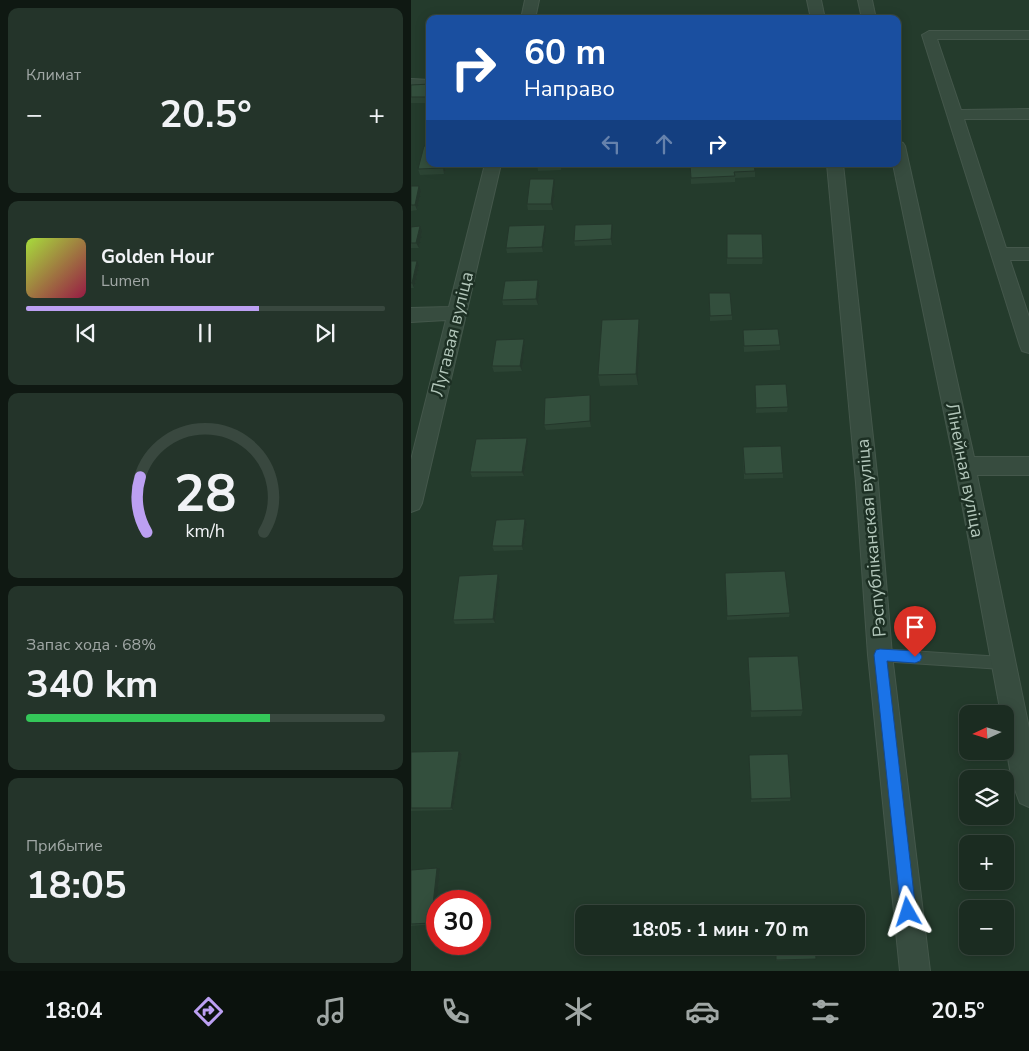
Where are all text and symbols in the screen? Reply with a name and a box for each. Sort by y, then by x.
text: 60 m [524,29,606,76]
icon: right [441,35,506,100]
text: Климат [26,64,81,86]
text: Направо [524,74,615,104]
text: 20.5° [159,89,252,140]
text: − [26,96,43,134]
text: + [368,96,385,134]
icon: left [597,130,625,158]
icon: ahead [650,130,678,158]
icon: right [703,130,731,158]
text: Golden Hour [101,244,214,270]
street label: Лугавая вуліца [425,269,479,399]
text: Lumen [101,270,150,292]
icon: previous [72,319,100,347]
icon: pause [191,319,219,347]
icon: next [311,319,339,347]
street label: Лінейная вуліца [940,400,990,540]
street label: Рэспубліканская вуліца [850,438,892,638]
text: 28 [174,458,237,529]
text: km/h [186,519,225,543]
pin [894,606,936,657]
icon: arrive [901,613,929,641]
text: Запас хода · 68% [26,634,156,656]
text: 340 km [26,659,158,710]
north arrow [959,705,1013,760]
map controls [959,705,1014,955]
button: layers [959,770,1014,825]
text: Прибытие [26,835,103,857]
button: + [959,835,1014,890]
text: 18:05 [26,860,127,911]
position arrow [881,885,933,937]
speed limit sign: 30 [426,890,491,955]
button: − [959,900,1014,955]
text: 18:05 · 1 мин · 70 m [631,917,809,943]
icon: directions [191,994,226,1029]
icon: music [314,994,349,1029]
icon: phone [438,994,473,1029]
icon: climate [561,994,596,1029]
icon: car [685,994,720,1029]
icon: filters [808,994,843,1029]
text: 18:04 [44,996,102,1026]
text: 20.5° [931,996,985,1026]

